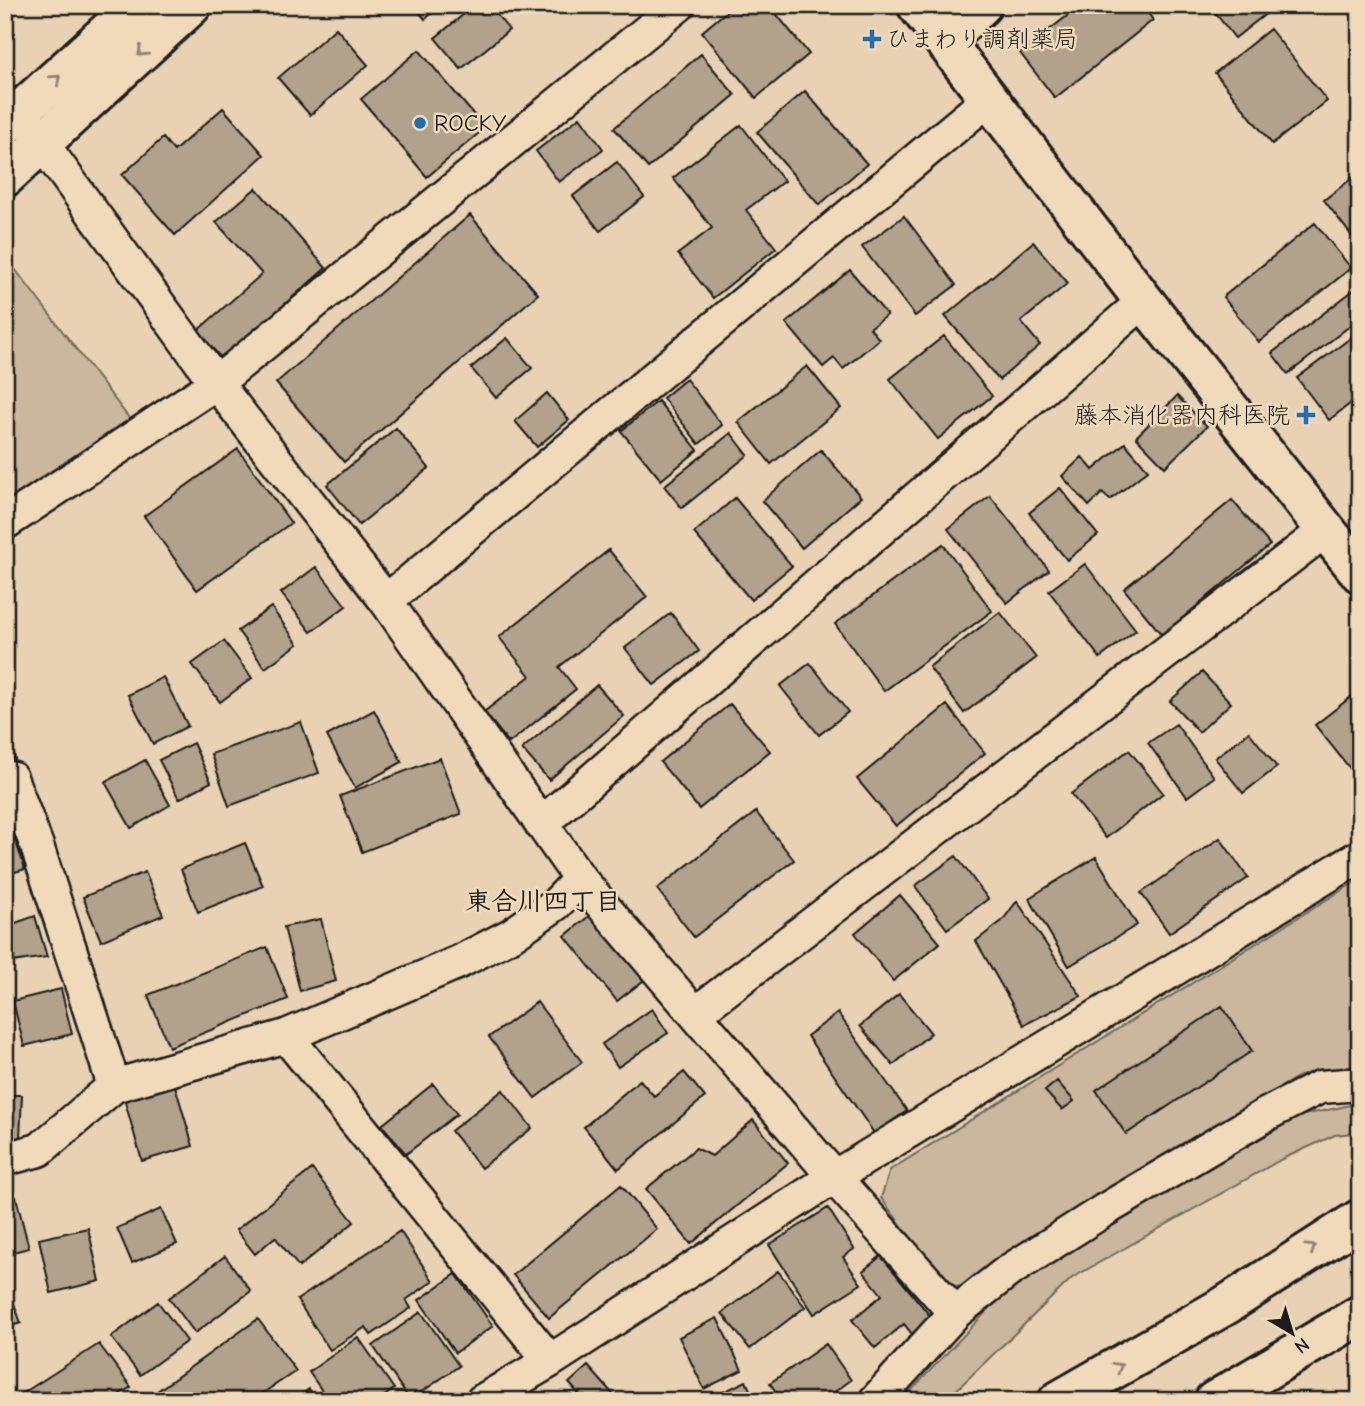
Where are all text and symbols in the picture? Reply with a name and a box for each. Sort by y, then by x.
place label: ひまわり調剤薬局 [886,25,1078,53]
marker: ひまわり調剤薬局 [864,31,880,47]
one-way arrow [137,43,150,56]
one-way arrow [48,75,61,87]
place label: ROCKY [434,109,507,137]
marker: ROCKY [412,115,428,131]
place label: 藤本消化器内科医院 [1074,401,1290,429]
marker: 藤本消化器内科医院 [1296,405,1316,425]
district label: 東合川四丁目 [465,887,621,917]
one-way arrow [1304,1244,1317,1257]
north arrow [1256,1298,1326,1368]
text: N [1290,1333,1314,1358]
one-way arrow [1110,1362,1123,1375]

